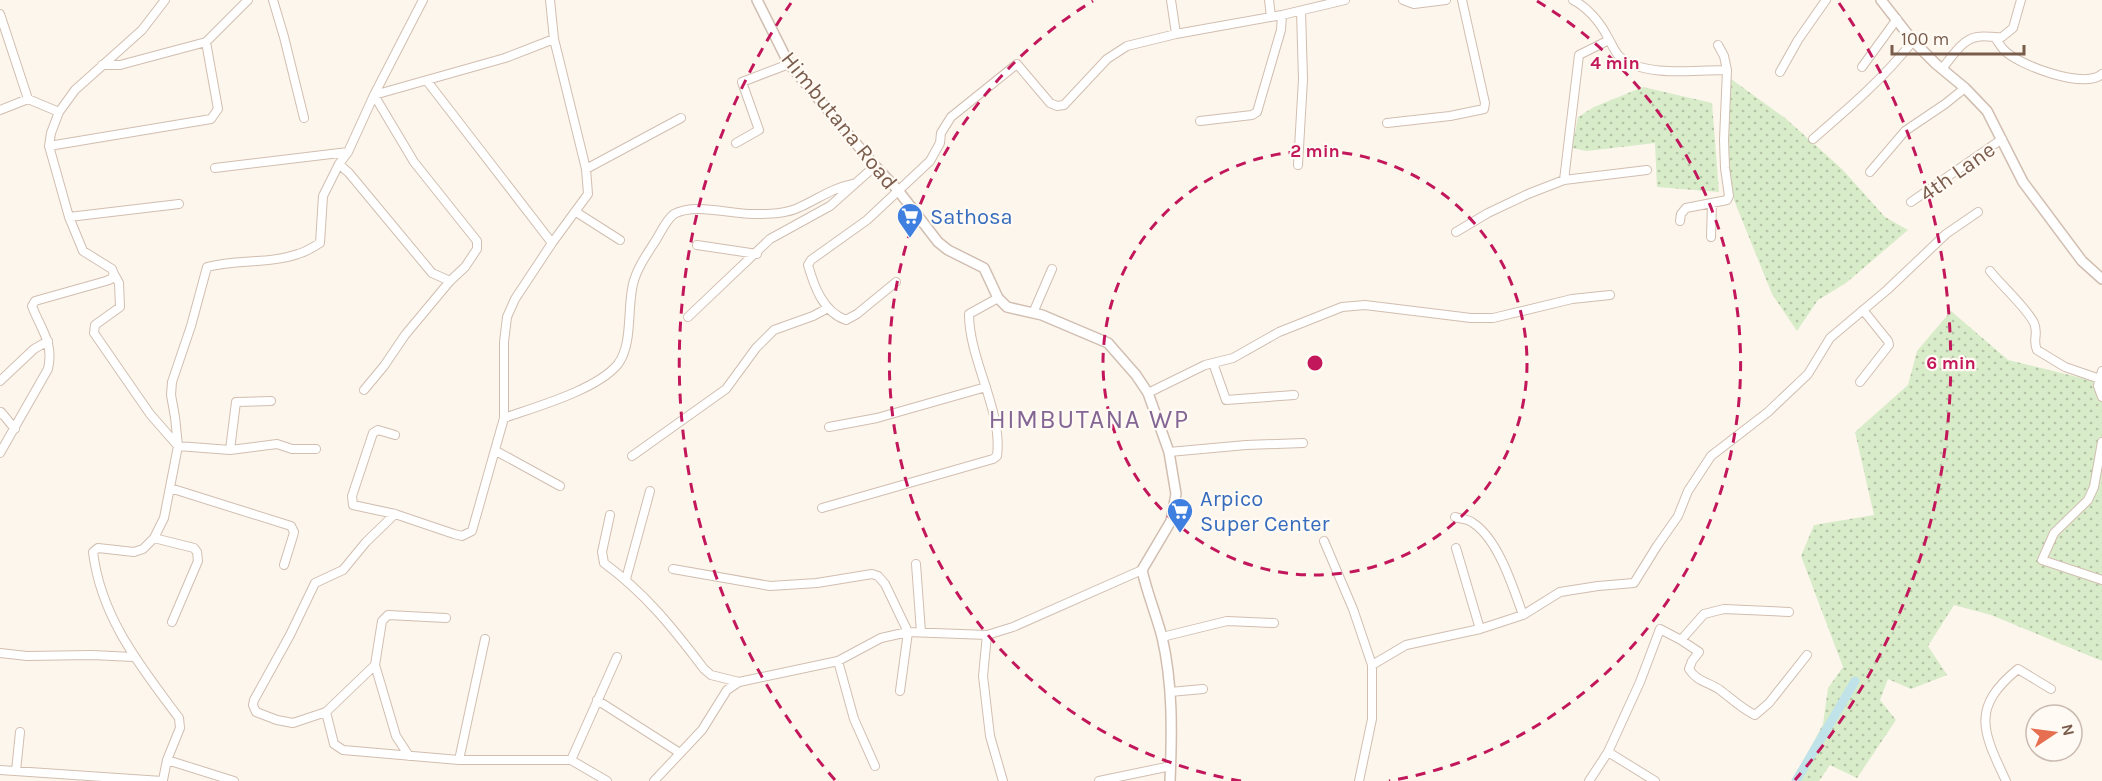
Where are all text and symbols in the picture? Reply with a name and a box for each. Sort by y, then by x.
scale bar [1892,18,2024,56]
text: 100 m [1901,28,1949,50]
street label: Himbutana Road [776,46,903,195]
text: 4 min [1590,52,1640,74]
street label: 4th Lane [1915,136,2000,207]
text: 2 min [1290,140,1340,162]
supermarket icon: Sathosa [895,201,925,239]
place label: Sathosa [930,204,1013,230]
text: 6 min [1926,352,1976,374]
centre of rings [1305,353,1325,373]
district label: HIMBUTANA WP [988,404,1190,435]
place label: Arpico Super Center [1200,486,1330,537]
supermarket icon: Arpico Super Center [1165,496,1195,534]
north arrow [2024,703,2084,763]
text: N [2058,722,2079,737]

